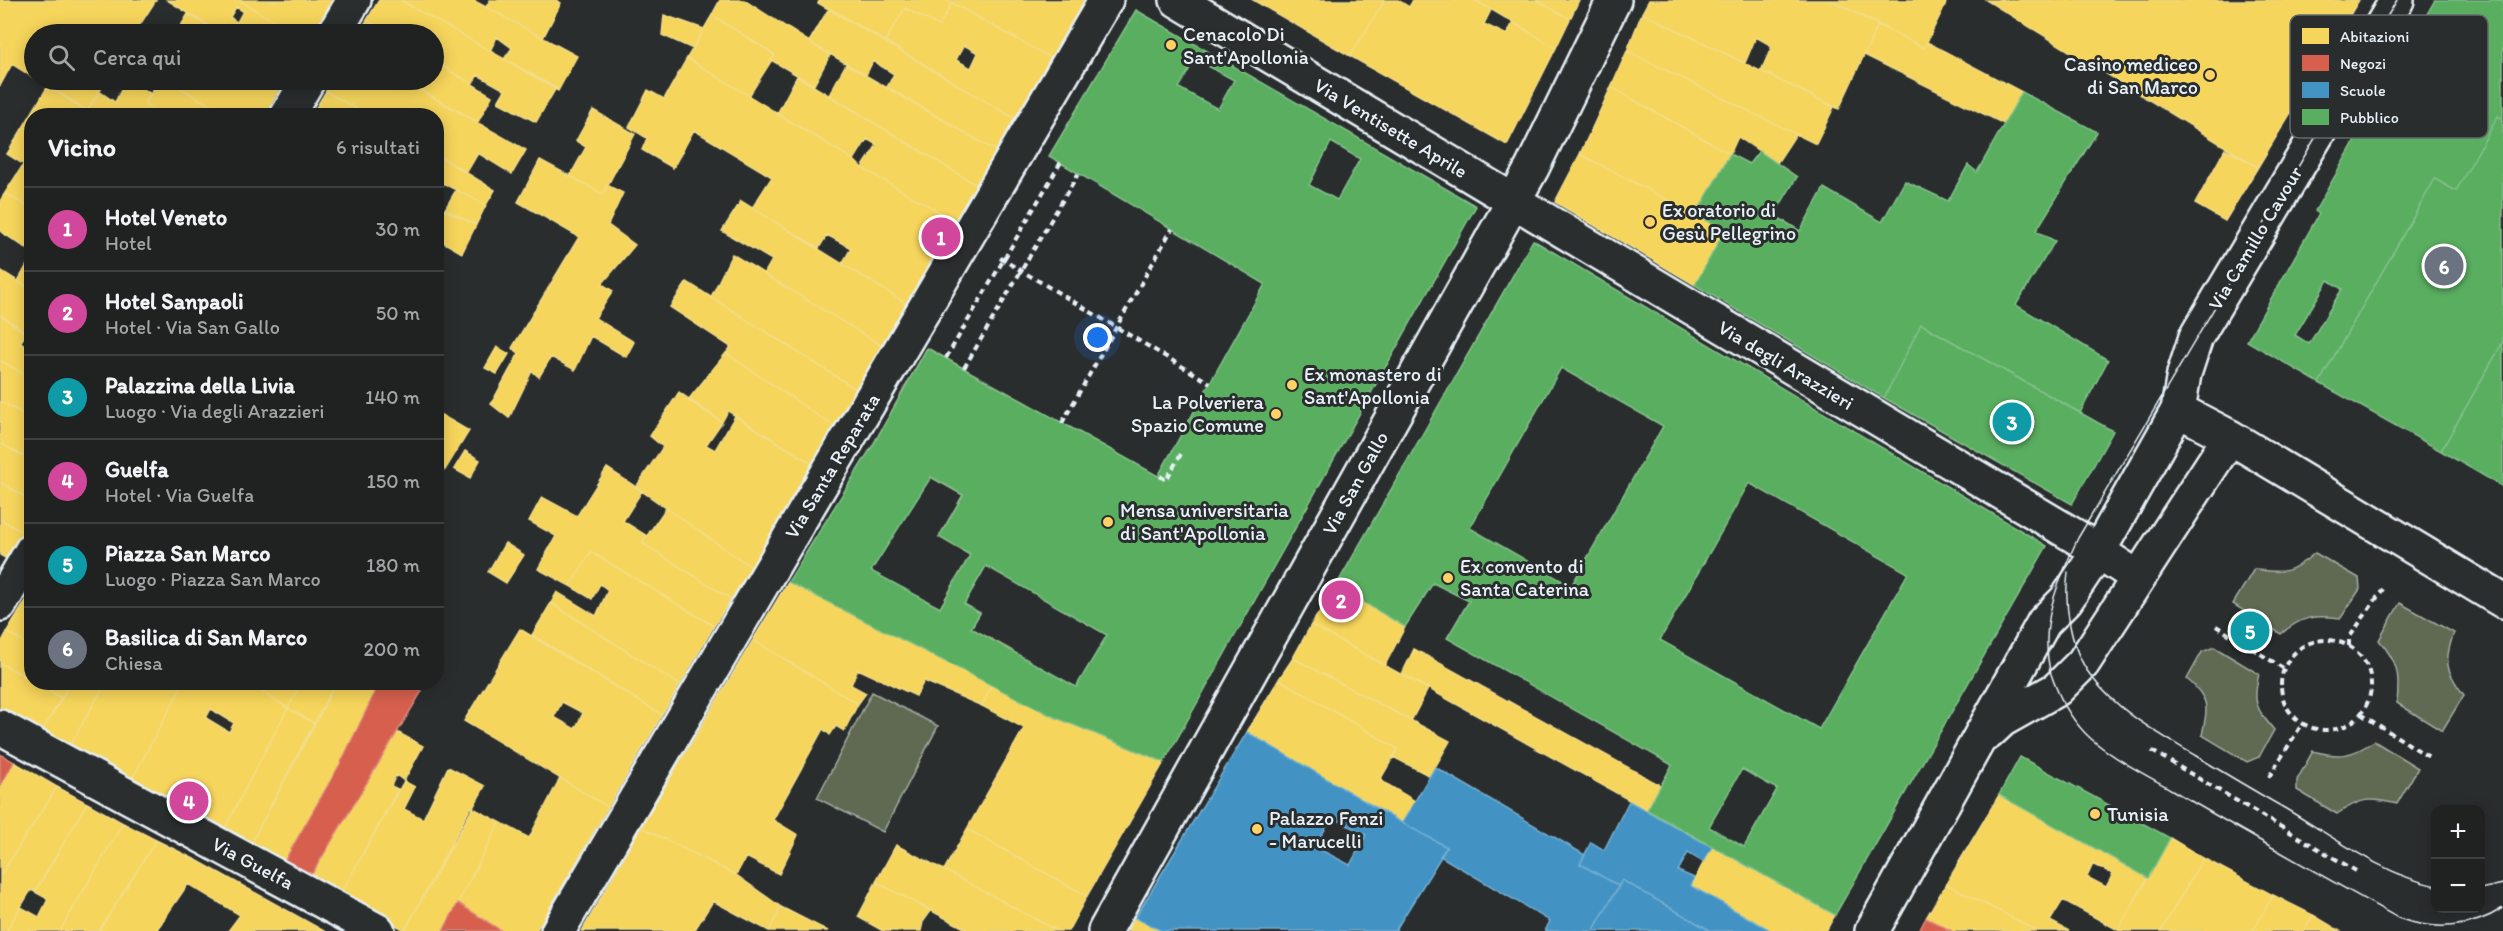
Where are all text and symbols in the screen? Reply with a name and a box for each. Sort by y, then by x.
legend [2290,15,2488,138]
place label: Cenacolo Di Sant'Apollonia [1183,22,1309,69]
search box [24,24,444,90]
text: Abitazioni [2340,27,2409,46]
marker: Cenacolo Di Sant'Apollonia [1164,38,1178,52]
icon: search [45,41,78,74]
text: Cerca qui [93,44,181,71]
place label: Casino mediceo di San Marco [2064,52,2198,99]
text: Negozi [2340,54,2386,73]
marker: Casino mediceo di San Marco [2203,68,2217,82]
street label: Via Ventisette Aprile [1310,73,1472,183]
text: Scuole [2340,81,2386,100]
text: Pubblico [2340,108,2399,127]
text: Vicino [48,131,116,163]
text: 6 risultati [336,135,420,159]
street label: Via Camillo Cavour [2203,161,2308,314]
place label: Ex oratorio di Gesù Pellegrino [1662,198,1796,245]
text: Hotel Veneto [105,204,227,231]
pin: 1 [922,214,960,260]
marker: Ex oratorio di Gesù Pellegrino [1643,215,1657,229]
text: 1 [63,217,72,241]
text: 30 m [375,217,420,241]
text: Hotel [105,231,152,255]
pin: 6 [2424,244,2464,288]
text: Hotel Sanpaoli [105,288,244,315]
text: 2 [62,301,73,325]
text: 50 m [376,301,420,325]
text: Hotel · Via San Gallo [105,315,280,339]
street label: Via degli Arazzieri [1714,315,1858,415]
your location [1083,323,1112,352]
place label: Ex monastero di Sant'Apollonia [1304,362,1442,409]
text: Palazzina della Livia [105,372,295,399]
marker: Ex monastero di Sant'Apollonia [1285,378,1299,392]
text: 3 [62,385,73,409]
text: 140 m [365,385,420,409]
street label: Via Santa Reparata [779,389,885,543]
place label: La Polveriera Spazio Comune [1131,390,1265,437]
text: Luogo · Via degli Arazzieri [105,399,324,423]
pin: 3 [1992,400,2032,444]
marker: La Polveriera Spazio Comune [1269,407,1283,421]
street label: Via San Gallo [1317,427,1393,539]
text: Guelfa [105,456,169,483]
text: 4 [61,469,74,493]
text: 150 m [367,469,420,493]
text: Hotel · Via Guelfa [105,483,254,507]
place label: Mensa universitaria di Sant'Apollonia [1120,498,1289,545]
marker: Mensa universitaria di Sant'Apollonia [1101,515,1115,529]
text: Piazza San Marco [105,540,270,567]
text: 5 [62,553,73,577]
text: 180 m [366,553,420,577]
place label: Ex convento di Santa Caterina [1460,554,1590,601]
text: Luogo · Piazza San Marco [105,567,321,591]
marker: Ex convento di Santa Caterina [1441,571,1455,585]
pin: 2 [1322,578,1360,622]
pin: 5 [2230,608,2270,654]
text: Basilica di San Marco [105,624,307,651]
text: 6 [62,637,73,661]
text: 200 m [364,637,420,661]
text: Chiesa [105,651,163,675]
pin: 4 [170,778,208,824]
place label: Tunisia [2107,802,2169,826]
map controls [2431,805,2485,913]
button: + [2431,805,2485,859]
place label: Palazzo Fenzi - Marucelli [1269,806,1383,853]
marker: Tunisia [2088,807,2102,821]
marker: Palazzo Fenzi - Marucelli [1250,822,1264,836]
street label: Via Guelfa [208,832,298,894]
button: − [2431,859,2485,913]

